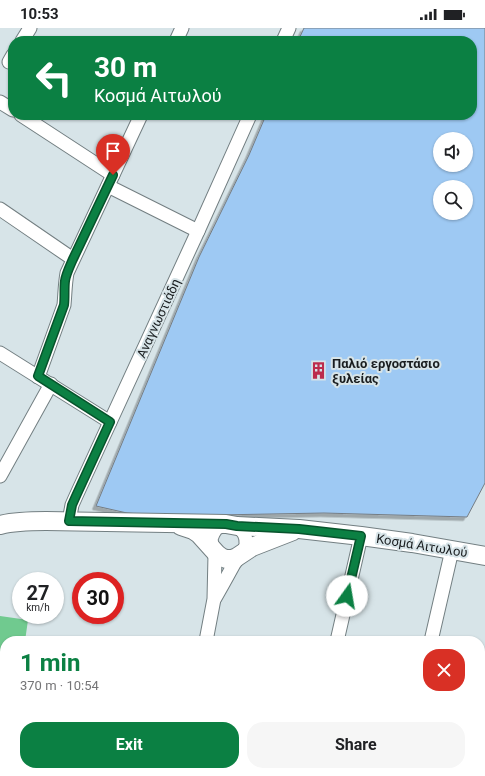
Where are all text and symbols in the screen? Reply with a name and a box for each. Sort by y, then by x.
text: 10:53 [20,5,59,23]
text: 30 m [94,51,157,84]
icon: left [28,52,80,104]
text: Κοσμά Αιτωλού [94,85,222,106]
map controls [433,132,473,220]
button: sound [433,132,473,172]
pin [96,134,130,175]
icon: arrive [102,140,124,162]
button: search [433,180,473,220]
street label: Αναγνωστιάδη [134,276,183,360]
place label: Παλιό εργοστάσιο ξυλείας [332,356,440,387]
building icon: Παλιό εργοστάσιο ξυλείας [309,360,329,380]
street label: Κοσμά Αιτωλού [375,531,469,560]
speed limit sign: 30 [72,572,124,624]
position arrow [326,575,368,617]
text: 27 [27,581,49,605]
text: km/h [26,602,50,613]
text: 1 min [20,649,80,677]
button: close [423,649,465,691]
text: 370 m · 10:54 [20,678,99,693]
button: Exit [20,722,239,768]
button: Share [247,722,465,768]

